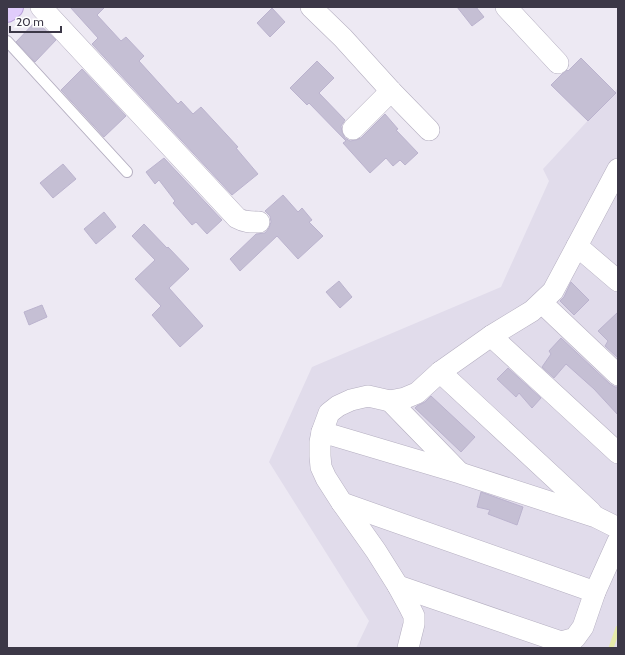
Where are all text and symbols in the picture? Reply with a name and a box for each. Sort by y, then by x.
scale bar [10,8,61,34]
text: 20 m [16,14,44,29]

